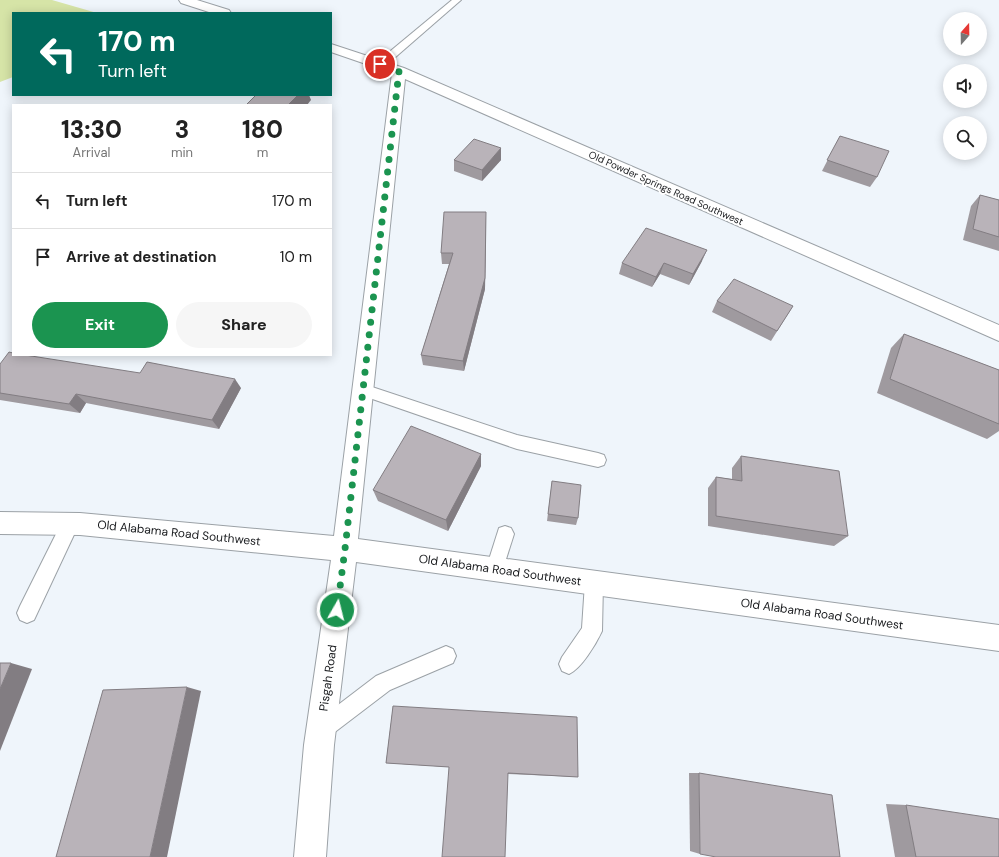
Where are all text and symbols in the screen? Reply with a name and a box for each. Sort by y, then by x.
north arrow [943,12,987,56]
map controls [943,12,987,160]
text: 170 m [98,23,176,60]
icon: left [32,28,84,80]
pin [363,47,397,81]
icon: arrive [369,53,391,75]
text: Turn left [98,59,167,83]
button: sound [943,64,987,108]
text: 13:30 [61,114,122,145]
text: 3 [175,114,189,145]
text: 180 [242,114,283,145]
button: search [943,116,987,160]
text: Arrival [73,144,110,161]
text: min [171,144,193,161]
text: m [257,144,268,161]
street label: Old Powder Springs Road Southwest [587,148,745,228]
icon: left [32,190,54,212]
text: Turn left [66,191,127,211]
text: 170 m [272,191,312,211]
icon: arrive [32,246,54,268]
text: Arrive at destination [66,247,217,267]
text: 10 m [280,247,312,267]
button: Exit [32,302,168,348]
button: Share [176,302,312,348]
street label: Old Alabama Road Southwest [97,516,262,550]
street label: Old Alabama Road Southwest [418,551,583,589]
position arrow [316,589,358,631]
street label: Old Alabama Road Southwest [740,595,905,633]
street label: Pisgah Road [315,644,341,712]

